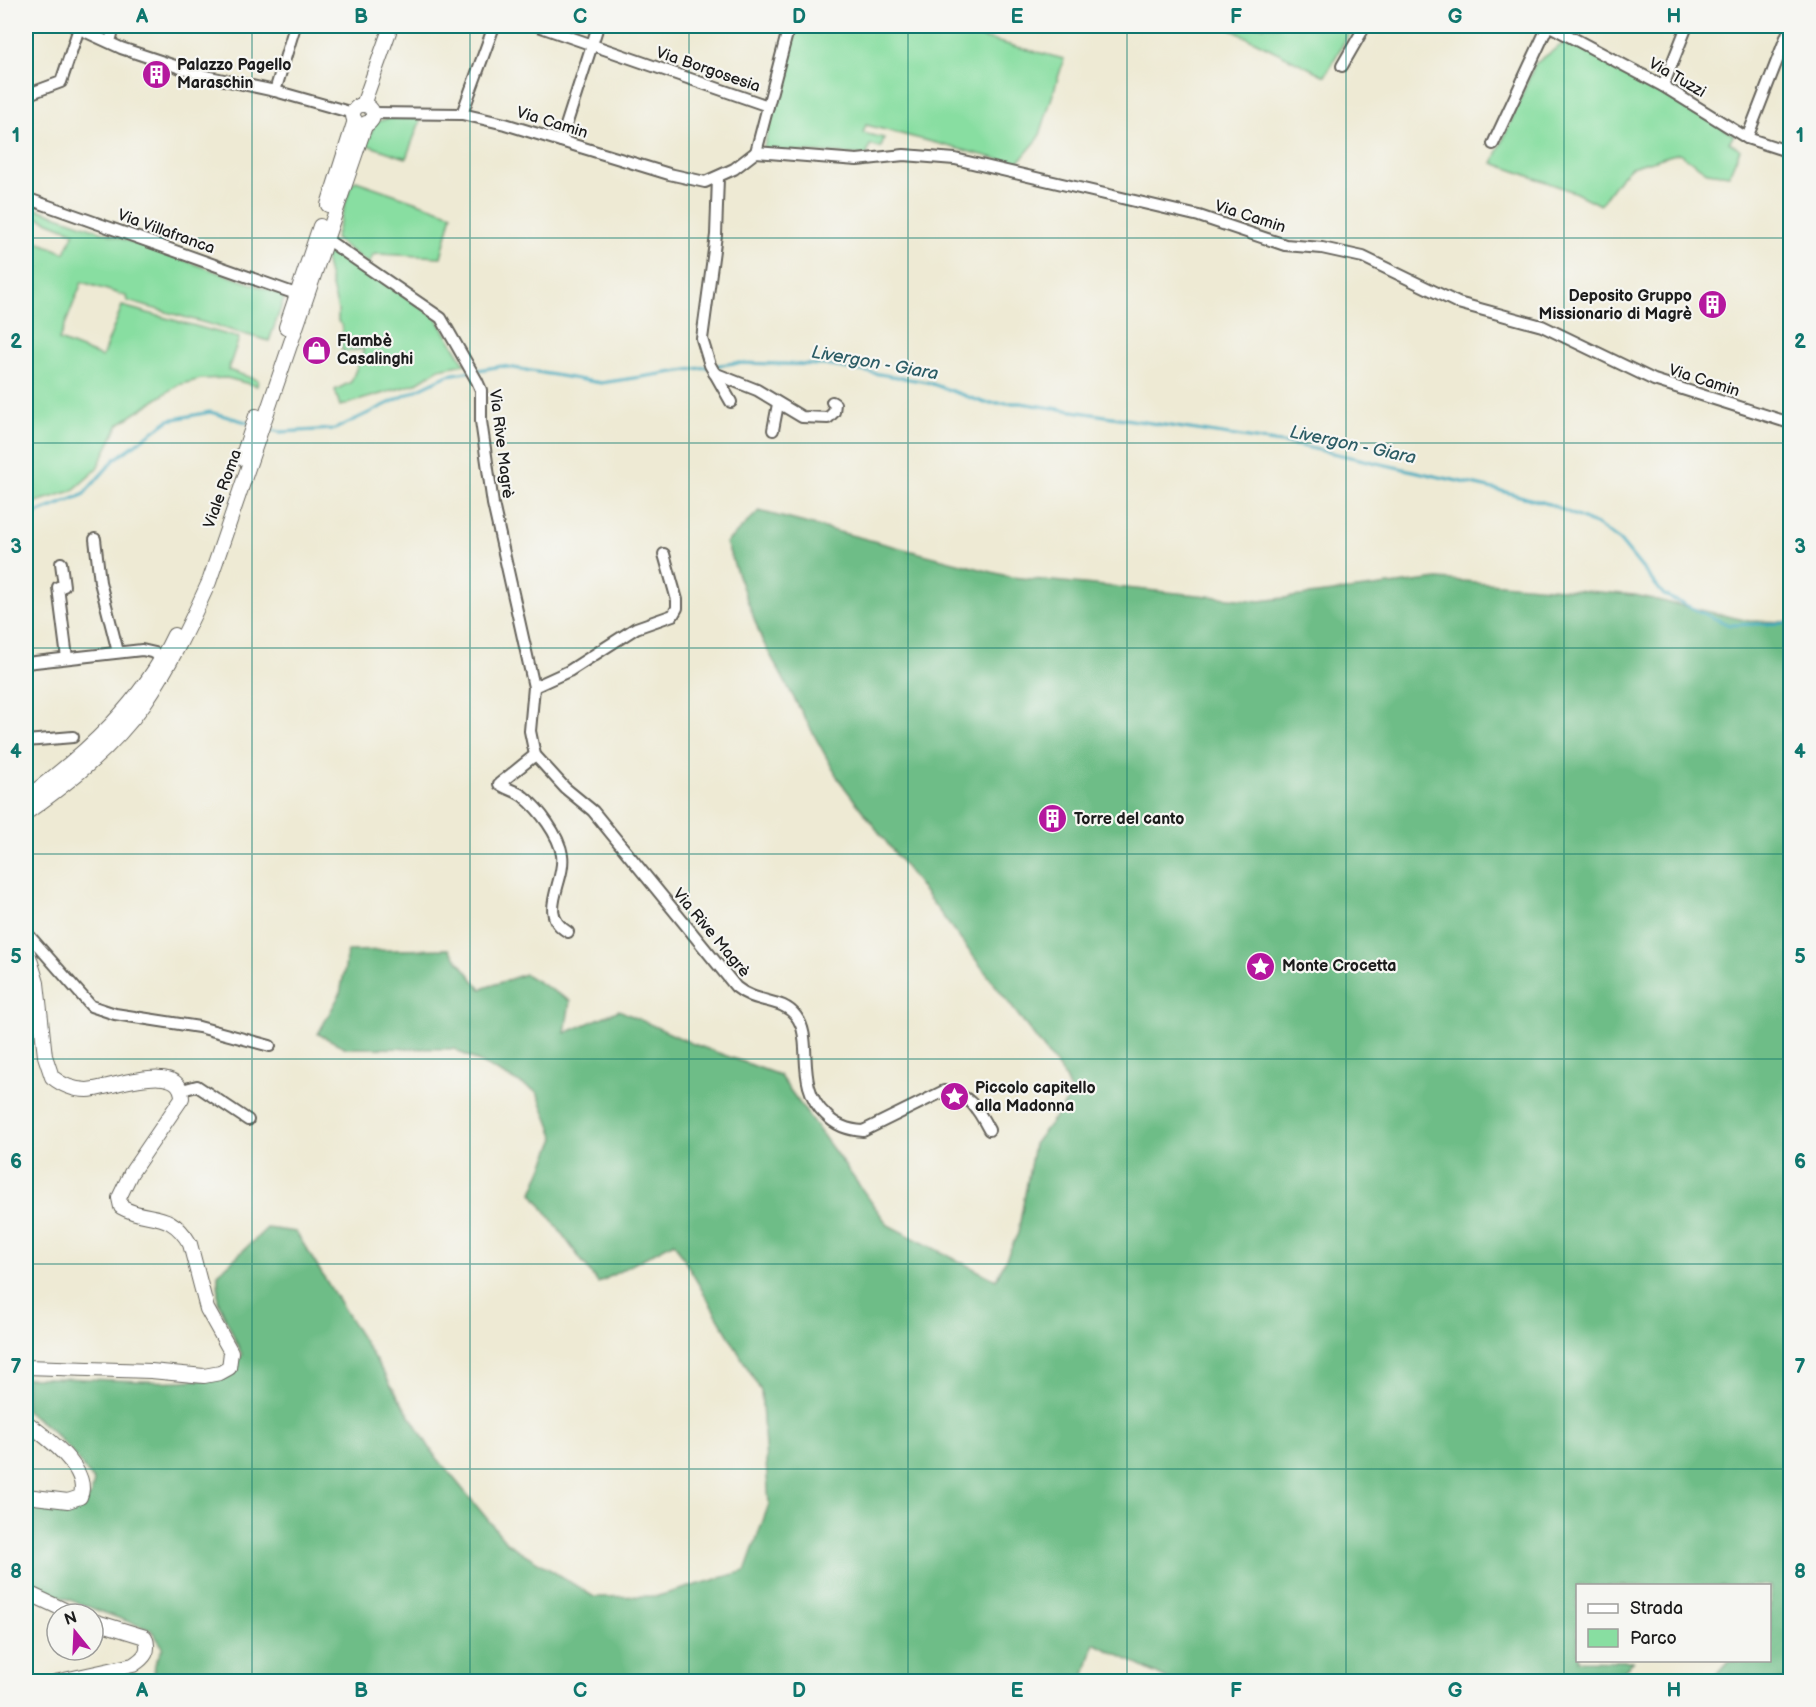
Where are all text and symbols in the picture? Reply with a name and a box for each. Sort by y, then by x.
text: A [135,5,149,29]
text: B [354,5,368,29]
text: C [573,5,587,29]
text: D [792,5,806,29]
text: E [1011,5,1024,29]
text: F [1230,5,1242,29]
text: G [1448,5,1463,29]
text: H [1667,5,1681,29]
street label: Via Borgosesia [653,43,763,97]
street label: Via Tuzzi [1645,54,1709,102]
place label: Palazzo Pagello Maraschin [177,56,291,93]
building icon: Palazzo Pagello Maraschin [140,58,172,90]
street label: Via Camin [514,103,590,143]
text: 1 [12,124,20,148]
text: 1 [1796,124,1804,148]
street label: Via Camin [1212,197,1288,237]
street label: Via Villafranca [115,206,217,258]
place label: Deposito Gruppo Missionario di Magrè [1539,287,1693,324]
building icon: Deposito Gruppo Missionario di Magrè [1697,289,1729,321]
text: 2 [10,330,22,354]
text: 2 [1794,330,1806,354]
place label: Flambè Casalinghi [337,332,413,369]
shop icon: Flambè Casalinghi [300,334,332,366]
water label: Livergon - Giara [810,342,940,384]
street label: Via Camin [1666,361,1742,401]
street label: Via Rive Magrè [485,388,517,500]
water label: Livergon - Giara [1288,421,1418,469]
street label: Viale Roma [200,447,246,531]
text: 3 [10,535,22,559]
text: 3 [1794,535,1806,559]
text: 4 [10,740,22,764]
text: 4 [1794,740,1806,764]
building icon: Torre del canto [1037,803,1069,835]
place label: Torre del canto [1074,810,1184,829]
street label: Via Rive Magrè [668,885,754,982]
text: 5 [10,945,22,969]
text: 5 [1794,945,1806,969]
place icon: Monte Crocetta [1245,950,1277,982]
place label: Monte Crocetta [1282,957,1397,976]
place label: Piccolo capitello alla Madonna [975,1079,1096,1116]
place icon: Piccolo capitello alla Madonna [938,1081,970,1113]
text: 6 [10,1150,22,1174]
text: 6 [1794,1150,1806,1174]
text: 7 [10,1355,22,1379]
text: 7 [1794,1355,1806,1379]
text: 8 [10,1560,22,1584]
text: 8 [1794,1560,1806,1584]
legend [1576,1584,1771,1662]
text: Strada [1630,1598,1683,1619]
north arrow [45,1602,105,1662]
text: N [62,1608,79,1630]
text: Parco [1630,1628,1677,1649]
text: A [135,1679,149,1703]
text: B [354,1679,368,1703]
text: C [573,1679,587,1703]
text: D [792,1679,806,1703]
text: E [1011,1679,1024,1703]
text: F [1230,1679,1242,1703]
text: G [1448,1679,1463,1703]
text: H [1667,1679,1681,1703]

